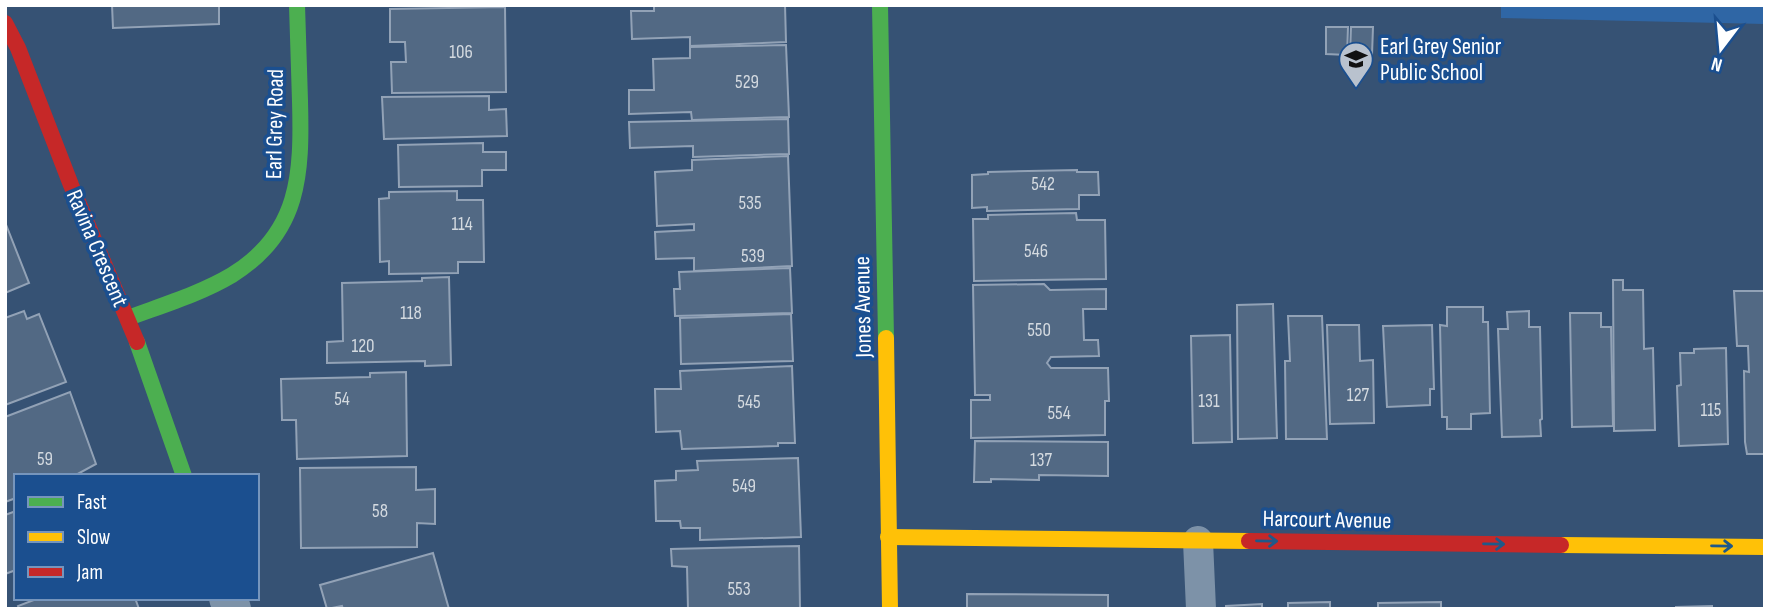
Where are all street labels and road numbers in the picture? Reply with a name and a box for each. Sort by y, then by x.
street label: Earl Grey Road [260,69,290,179]
street label: Ravina Crescent [60,186,134,311]
street label: Jones Avenue [848,256,878,359]
street label: Harcourt Avenue [1262,505,1392,535]

